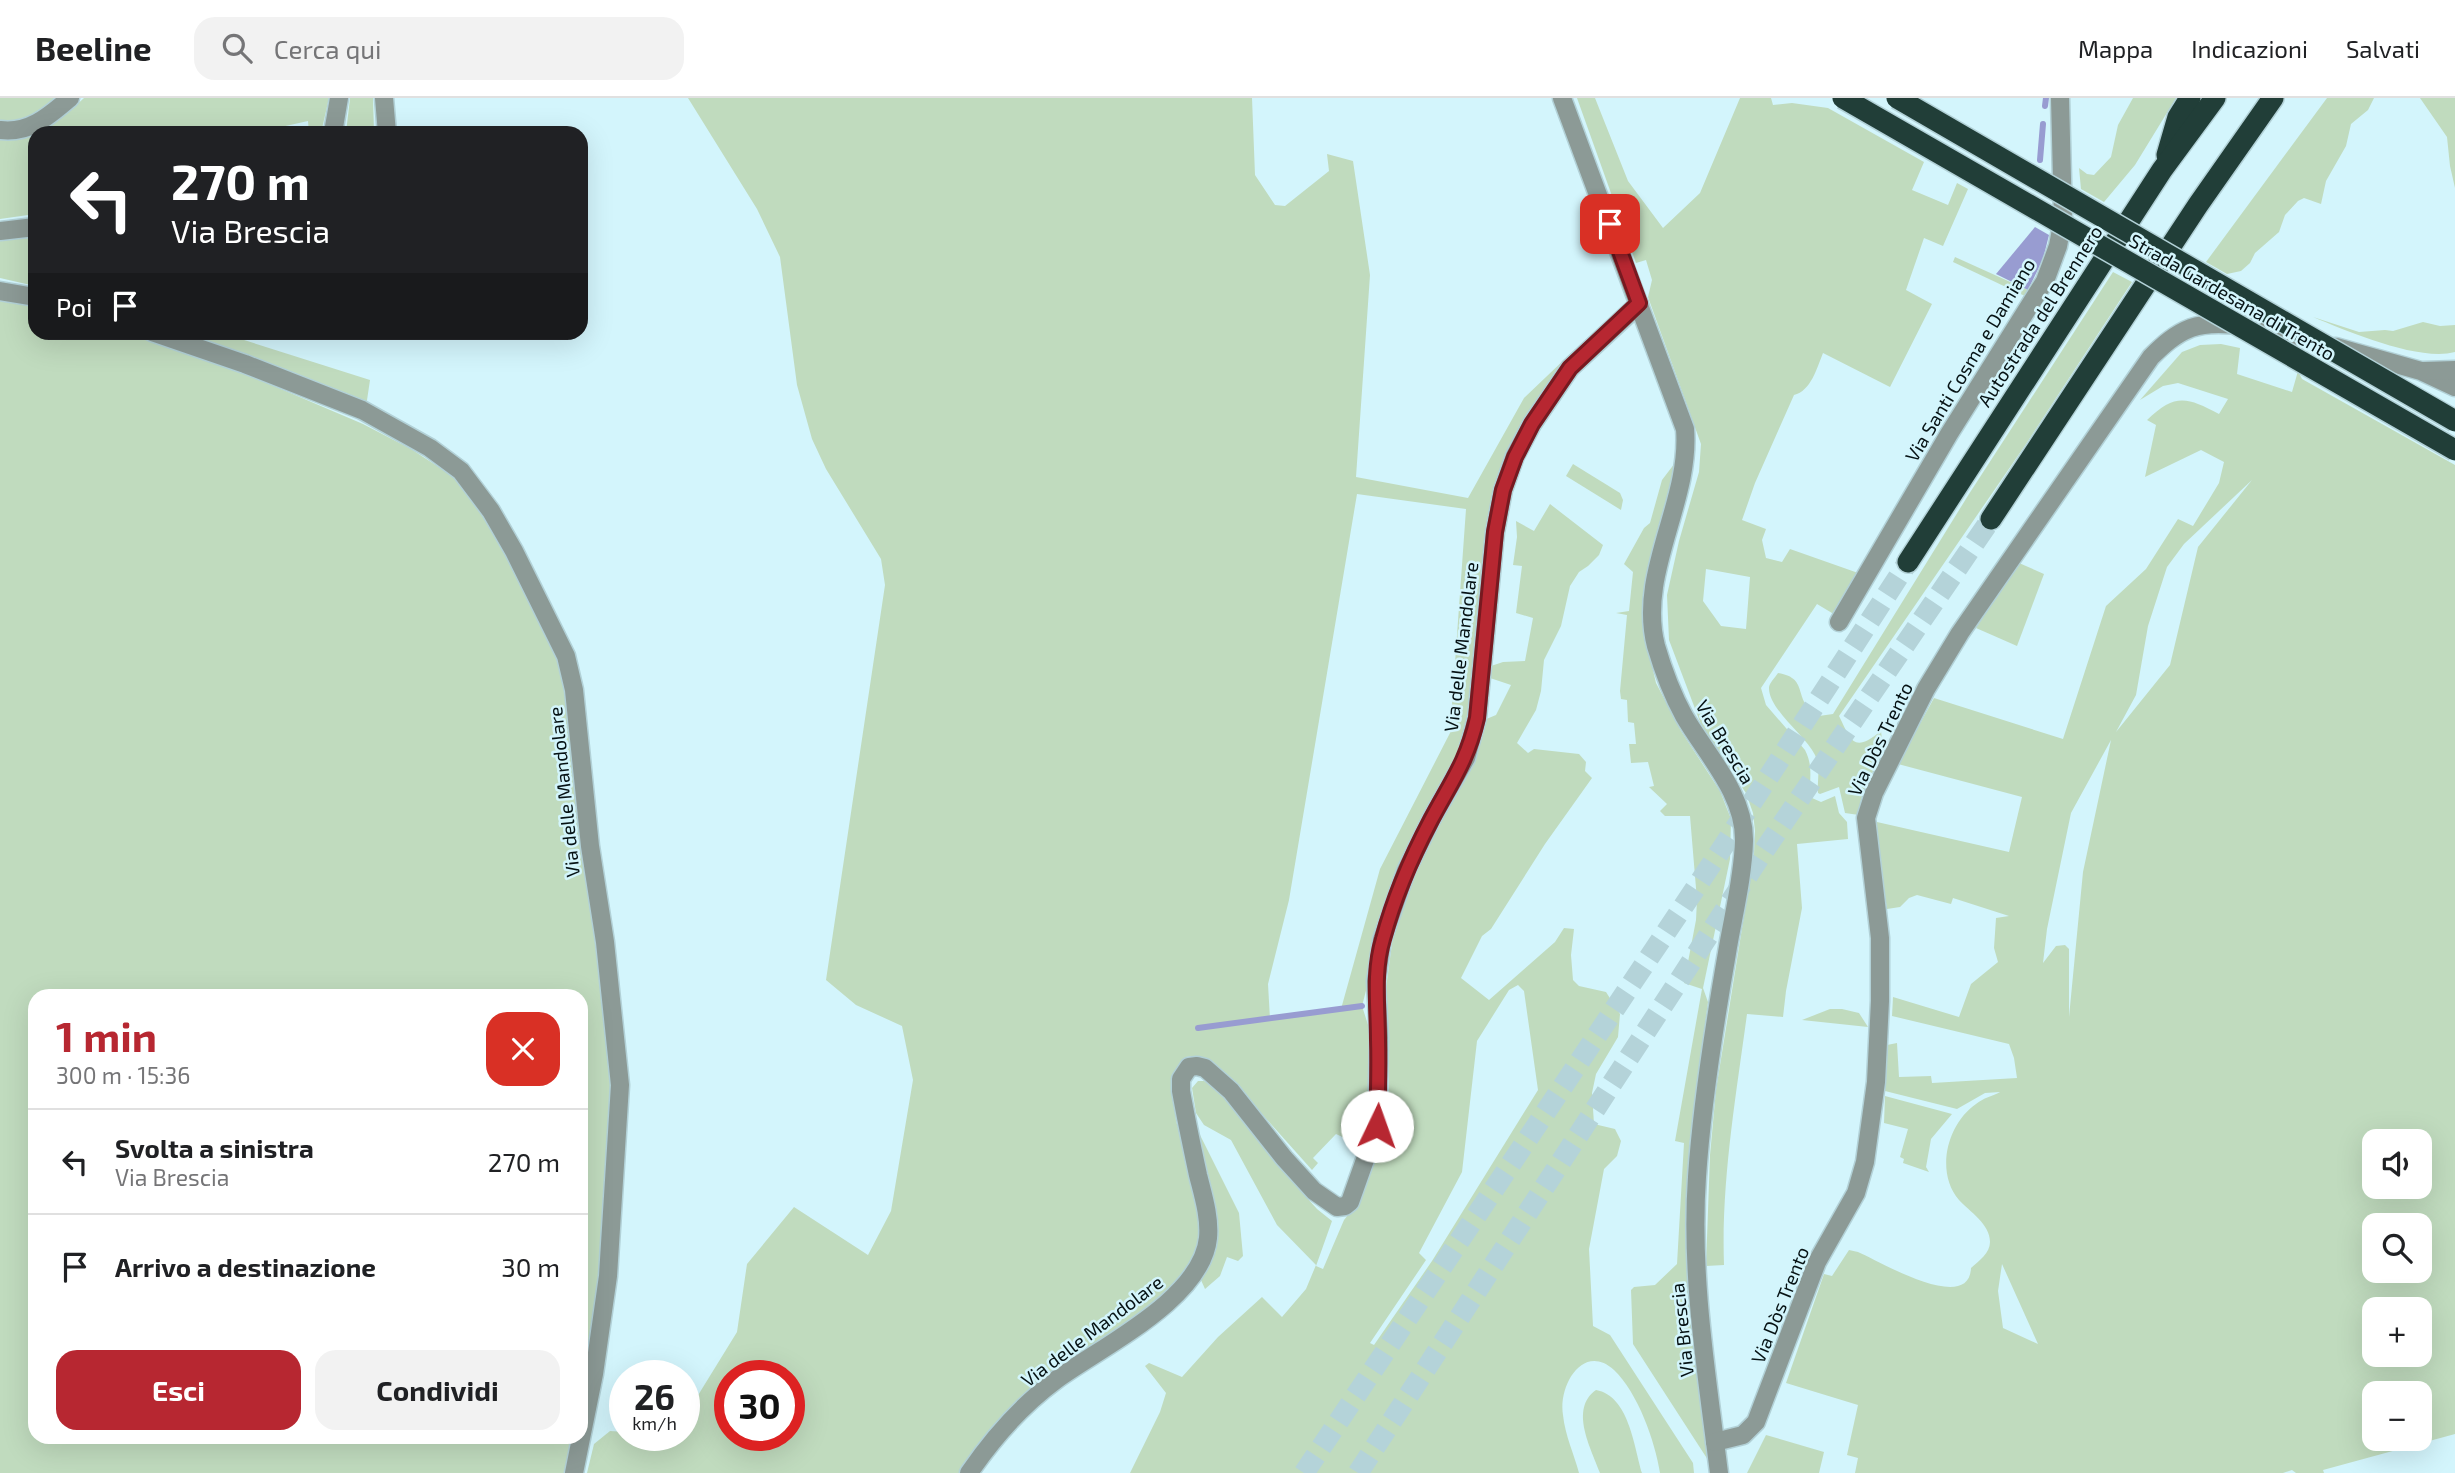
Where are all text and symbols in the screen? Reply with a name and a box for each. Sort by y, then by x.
search box [194,17,684,80]
text: Beeline [35,28,152,68]
icon: search [218,29,256,67]
text: Cerca qui [274,33,381,64]
text: Mappa [2078,34,2153,63]
text: Indicazioni [2191,34,2308,63]
text: Salvati [2346,34,2420,63]
text: 270 m [171,151,310,210]
icon: left [56,154,147,245]
pin [1580,194,1640,254]
icon: arrive [1591,205,1629,243]
text: Via Brescia [171,211,330,249]
street label: Autostrada del Brennero [1972,221,2107,411]
street label: Strada Gardesana di Trento [2125,228,2339,365]
street label: Via Santi Cosma e Damiano [1900,254,2039,466]
icon: arrive [106,287,144,325]
text: Poi [56,291,92,322]
street label: Via delle Mandolare [1439,561,1482,733]
street label: Via Dòs Trento [1842,678,1917,799]
street label: Via Brescia [1691,695,1760,788]
street label: Via delle Mandolare [543,706,584,878]
text: 1 min [56,1010,157,1060]
button: close [486,1012,560,1086]
text: 300 m · 15:36 [56,1061,190,1089]
position arrow [1340,1089,1414,1163]
map controls [2362,1129,2432,1451]
button: sound [2362,1129,2432,1199]
text: Svolta a sinistra [115,1132,314,1163]
icon: left [56,1143,94,1181]
text: 270 m [488,1146,560,1177]
text: Via Brescia [115,1163,229,1191]
button: search [2362,1213,2432,1283]
street label: Via Dòs Trento [1746,1243,1813,1366]
icon: arrive [56,1248,94,1286]
text: Arrivo a destinazione [115,1251,376,1282]
text: 30 m [501,1251,560,1282]
street label: Via delle Mandolare [1016,1270,1167,1391]
street label: Via Brescia [1665,1282,1698,1378]
button: + [2362,1297,2432,1367]
button: Esci [56,1350,301,1430]
button: Condividi [315,1350,560,1430]
speed limit sign: 30 [714,1360,805,1451]
text: 26 [634,1375,675,1417]
button: − [2362,1381,2432,1451]
text: km/h [632,1412,677,1434]

